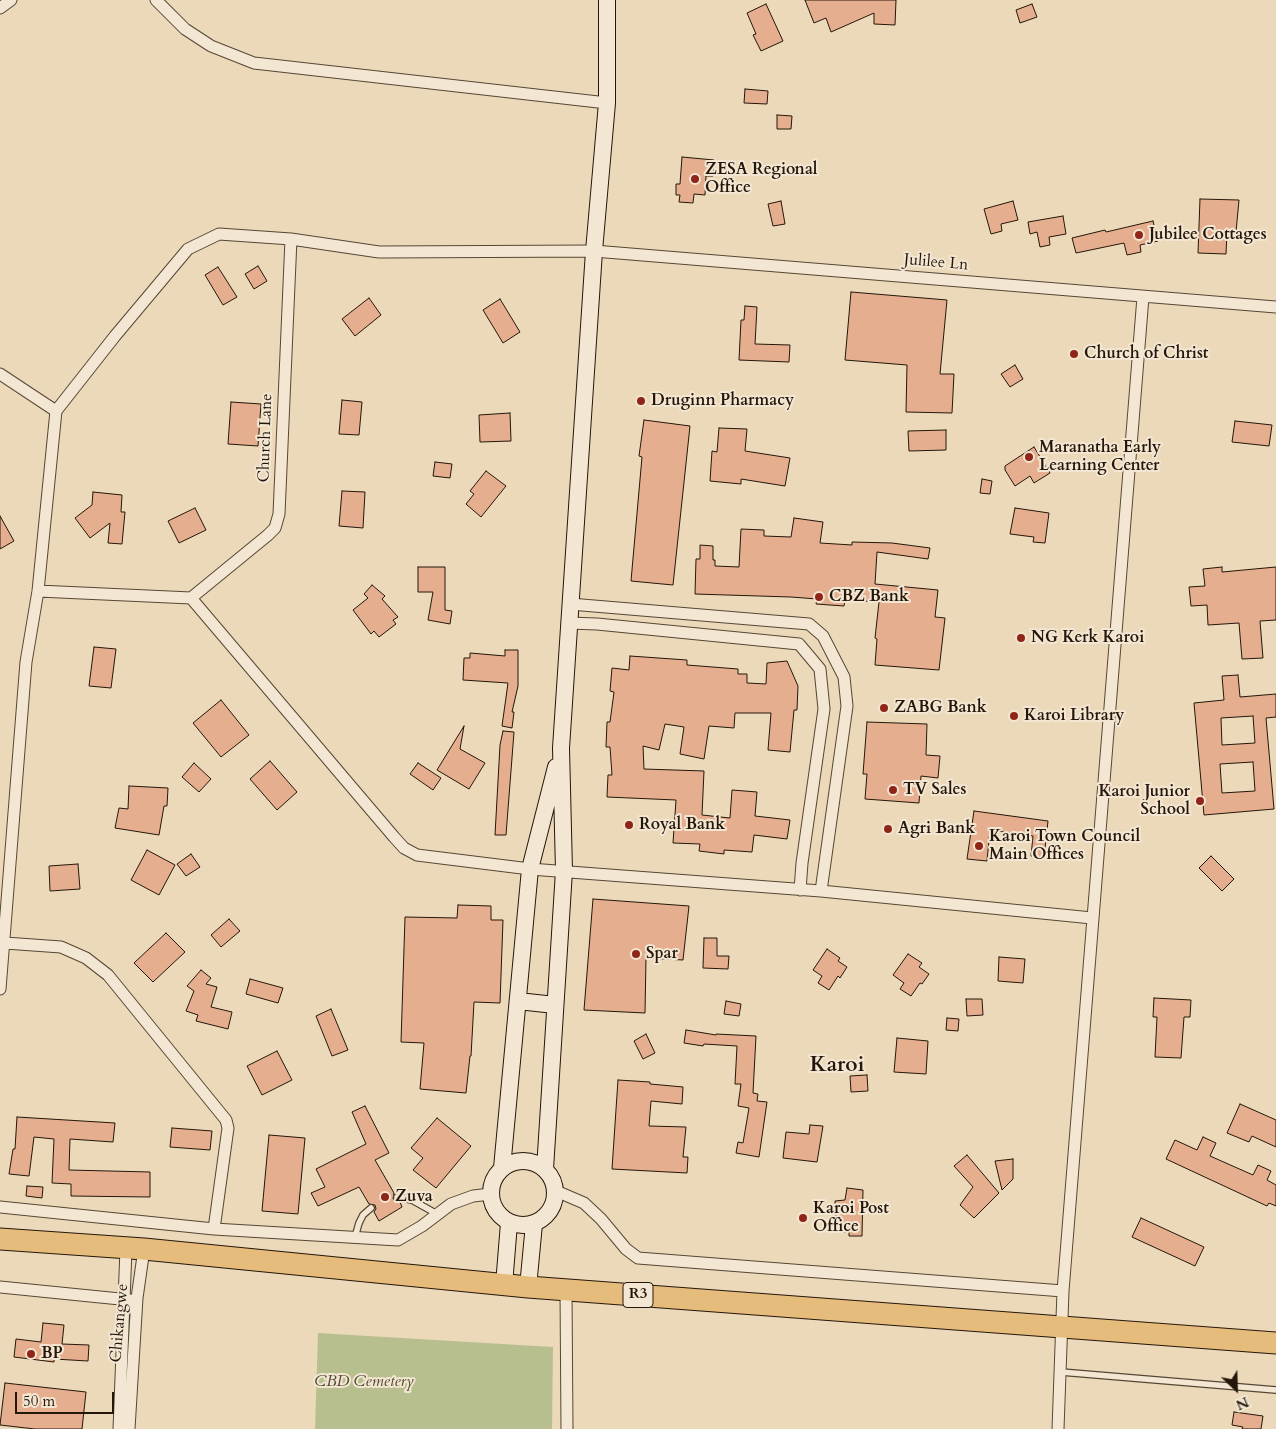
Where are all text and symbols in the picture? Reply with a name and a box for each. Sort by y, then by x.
place label: ZESA Regional Office [705,160,818,198]
marker: ZESA Regional Office [689,173,701,185]
place label: Jubilee Cottages [1149,225,1267,245]
marker: Jubilee Cottages [1133,229,1145,241]
street label: Julilee Ln [903,251,969,275]
place label: Church of Christ [1084,344,1208,364]
marker: Church of Christ [1068,348,1080,360]
place label: Druginn Pharmacy [651,391,794,411]
street label: Church Lane [255,393,277,483]
marker: Druginn Pharmacy [635,395,647,407]
place label: Maranatha Early Learning Center [1039,438,1161,476]
marker: Maranatha Early Learning Center [1023,451,1035,463]
place label: CBZ Bank [829,587,909,607]
marker: CBZ Bank [813,591,825,603]
place label: NG Kerk Karoi [1031,628,1144,648]
marker: NG Kerk Karoi [1015,632,1027,644]
place label: ZABG Bank [894,698,987,718]
marker: ZABG Bank [878,702,890,714]
place label: Karoi Library [1024,706,1124,726]
marker: Karoi Library [1008,710,1020,722]
place label: TV Sales [903,780,966,800]
place label: Karoi Junior School [1098,782,1190,820]
marker: TV Sales [887,784,899,796]
marker: Karoi Junior School [1194,795,1206,807]
place label: Royal Bank [639,815,725,835]
marker: Royal Bank [623,819,635,831]
place label: Agri Bank [898,819,975,839]
marker: Agri Bank [882,823,894,835]
place label: Karoi Town Council Main Offices [989,827,1140,865]
marker: Karoi Town Council Main Offices [973,840,985,852]
place label: Spar [646,944,678,964]
marker: Spar [630,948,642,960]
district label: Karoi [810,1053,864,1079]
place label: Zuva [395,1187,433,1207]
marker: Zuva [379,1191,391,1203]
place label: Karoi Post Office [813,1199,889,1237]
marker: Karoi Post Office [797,1212,809,1224]
road number: R3 [623,1282,653,1308]
street label: Chikangwe [107,1283,133,1363]
place label: BP [41,1344,63,1364]
marker: BP [25,1348,37,1360]
north arrow [1211,1364,1261,1414]
park label: CBD Cemetery [314,1372,414,1392]
scale bar [18,1382,116,1414]
text: 50 m [23,1391,55,1411]
text: N [1233,1392,1252,1414]

